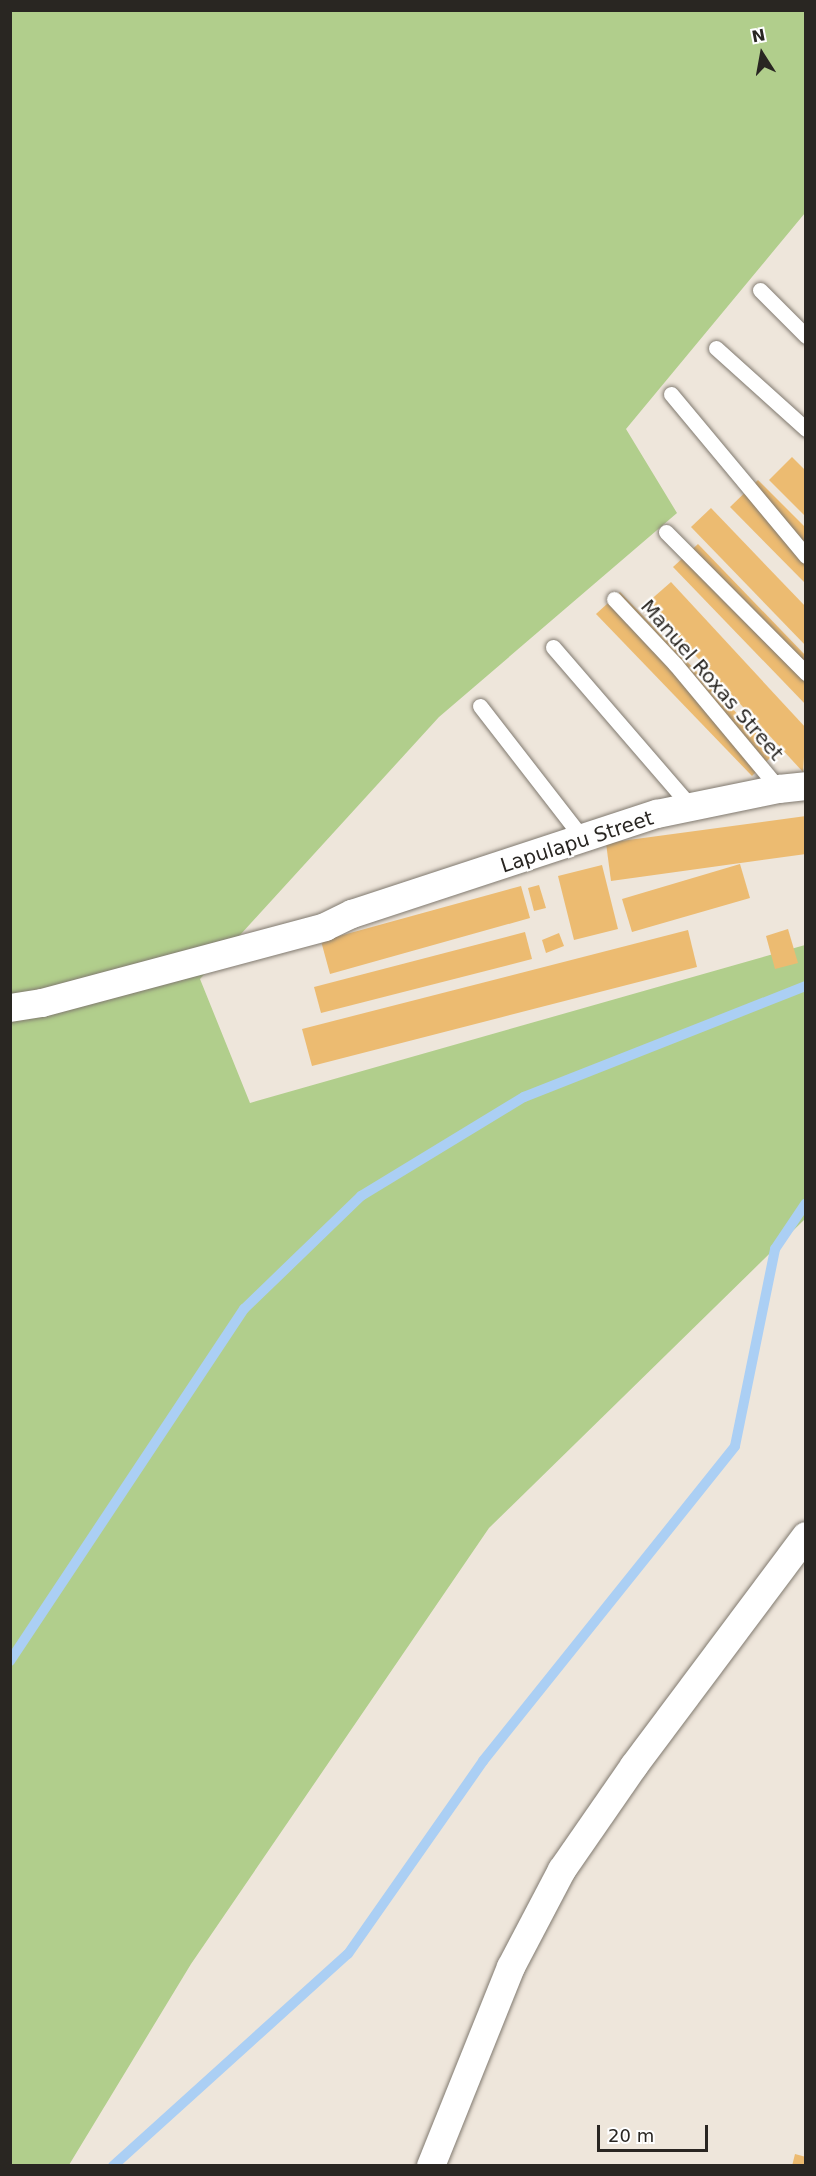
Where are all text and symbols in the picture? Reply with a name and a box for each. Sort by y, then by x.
north arrow [732,24,792,84]
text: N [750,25,767,46]
street label: Manuel Roxas Street [636,595,788,765]
street label: Lapulapu Street [498,806,656,878]
scale bar [600,2113,711,2151]
text: 20 m [608,2125,654,2146]

